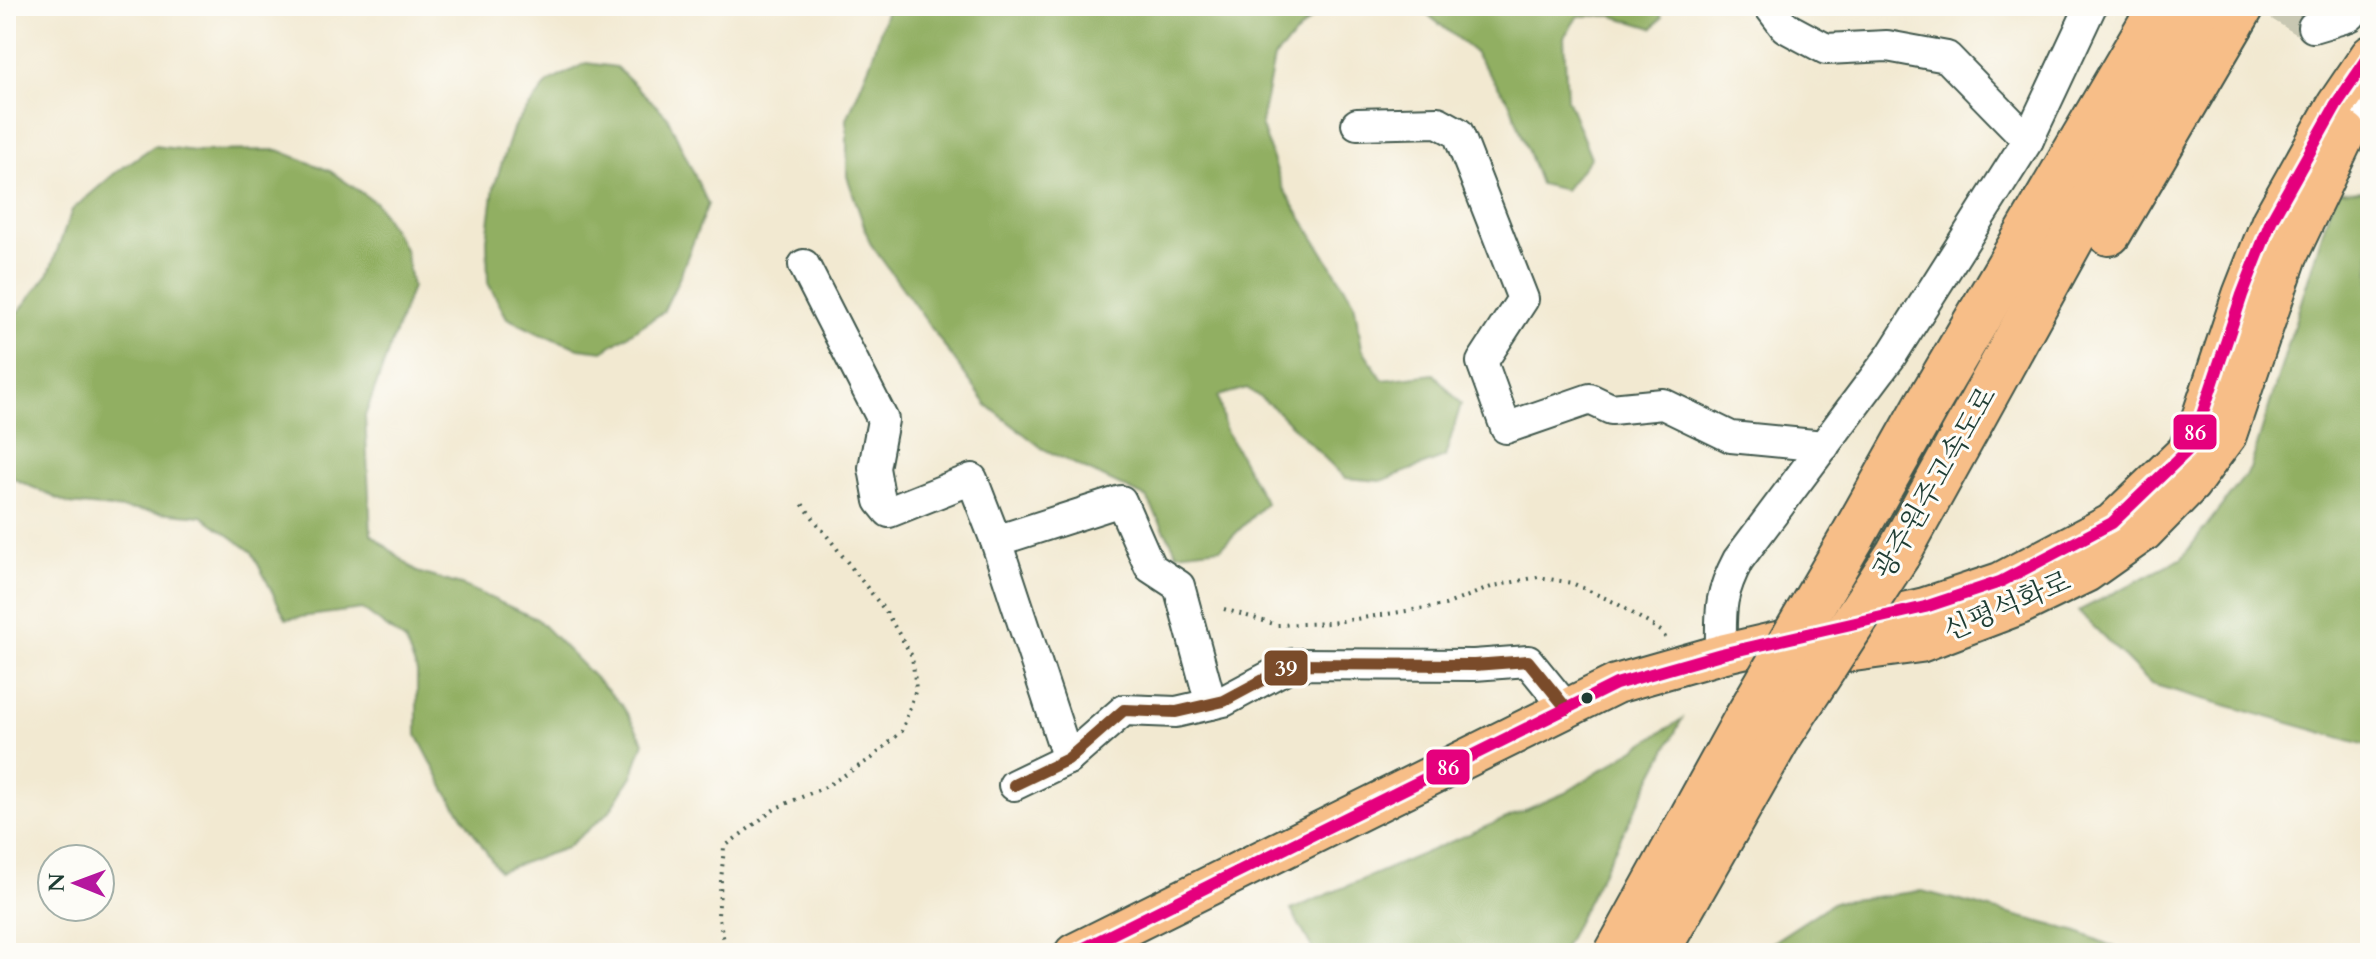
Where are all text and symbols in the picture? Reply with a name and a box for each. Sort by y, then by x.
street label: 광주원주고속도로 [1864,380,2006,586]
line badge: 86 [2172,413,2218,451]
text: 86 [2184,418,2206,448]
street label: 신평석화로 [1937,562,2077,650]
line badge: 39 [1263,649,1309,687]
text: 39 [1275,654,1297,684]
unlabelled marker [1579,690,1595,706]
line badge: 86 [1425,748,1471,786]
text: 86 [1437,753,1459,783]
north arrow [36,843,116,923]
text: N [42,873,72,892]

